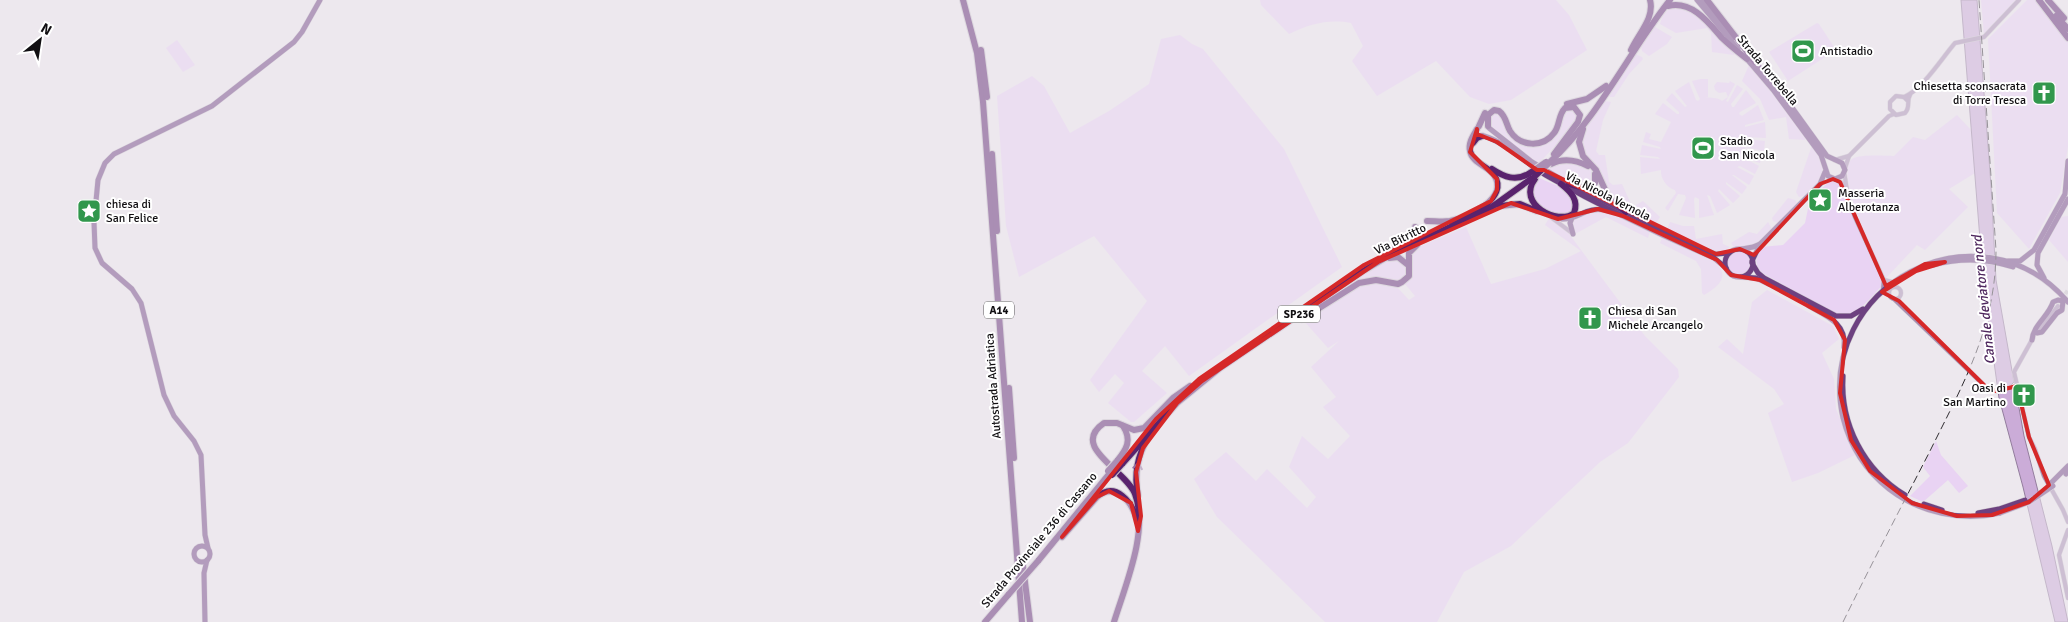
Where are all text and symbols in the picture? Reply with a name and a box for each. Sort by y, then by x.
north arrow [15,15,65,65]
text: N [38,19,55,39]
street label: Strada Torrebella [1734,32,1801,109]
sports icon: Antistadio [1790,38,1816,64]
place label: Antistadio [1820,44,1873,59]
place label: Chiesetta sconsacrata di Torre Tresca [1913,79,2026,108]
church icon: Chiesetta sconsacrata di Torre Tresca [2031,80,2057,106]
place label: Stadio San Nicola [1720,134,1775,163]
sports icon: Stadio San Nicola [1690,135,1716,161]
street label: Via Nicola Vernola [1563,169,1653,224]
place label: Masseria Alberotanza [1838,186,1900,215]
place icon: Masseria Alberotanza [1807,187,1833,213]
place label: chiesa di San Felice [106,197,158,226]
place icon: chiesa di San Felice [76,198,102,224]
street label: Via Bitritto [1372,220,1429,258]
water label: Canale deviatore nord [1968,233,1999,365]
road number: A14 [984,302,1014,318]
place label: Chiesa di San Michele Arcangelo [1608,304,1703,333]
church icon: Chiesa di San Michele Arcangelo [1577,305,1603,331]
road number: SP236 [1278,306,1320,322]
street label: Autostrada Adriatica [982,333,1005,439]
place label: Oasi di San Martino [1943,381,2006,410]
church icon: Oasi di San Martino [2011,382,2037,408]
one-way arrow [1132,461,1142,470]
street label: Strada Provinciale 236 di Cassano [978,469,1101,611]

